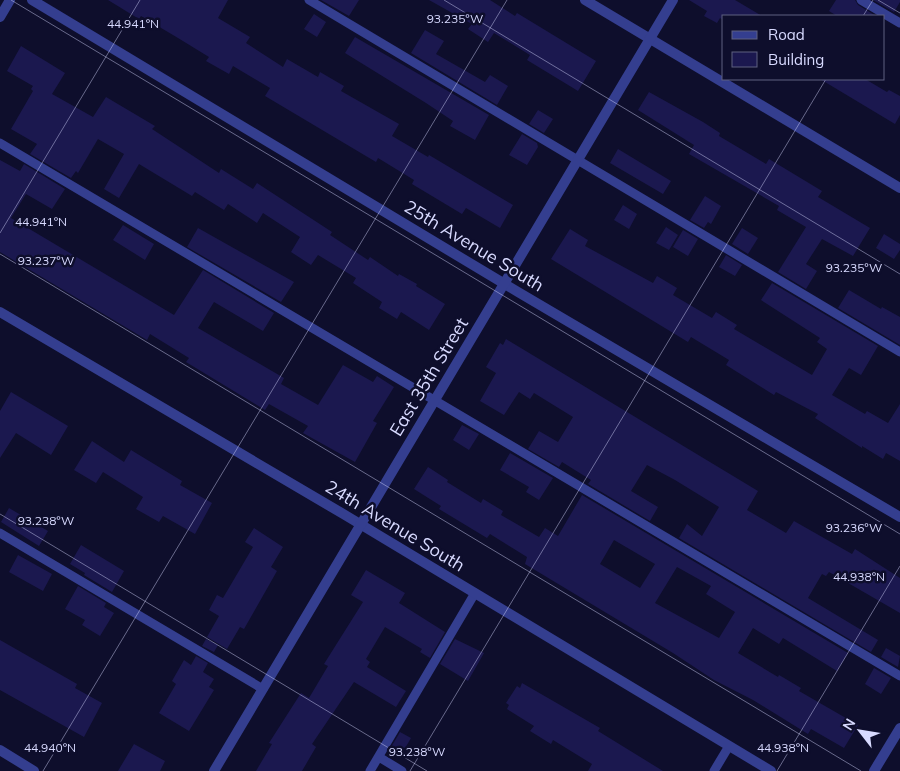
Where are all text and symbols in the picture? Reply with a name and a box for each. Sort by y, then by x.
text: 93.235°W [427,11,483,26]
legend [722,15,885,80]
text: 44.941°N [107,16,159,31]
text: Road [768,25,805,44]
text: Building [768,50,824,69]
street label: 25th Avenue South [400,195,548,296]
text: 44.941°N [15,214,67,229]
text: 93.237°W [18,253,74,268]
text: 93.235°W [826,260,882,275]
street label: East 35th Street [384,313,473,440]
street label: 24th Avenue South [321,475,469,576]
text: 93.238°W [18,513,74,528]
text: 93.236°W [826,520,882,535]
text: 44.938°N [833,569,885,584]
north arrow [835,706,885,756]
text: N [838,715,859,733]
text: 44.940°N [24,740,76,755]
text: 44.938°N [757,740,809,755]
text: 93.238°W [389,744,445,759]

